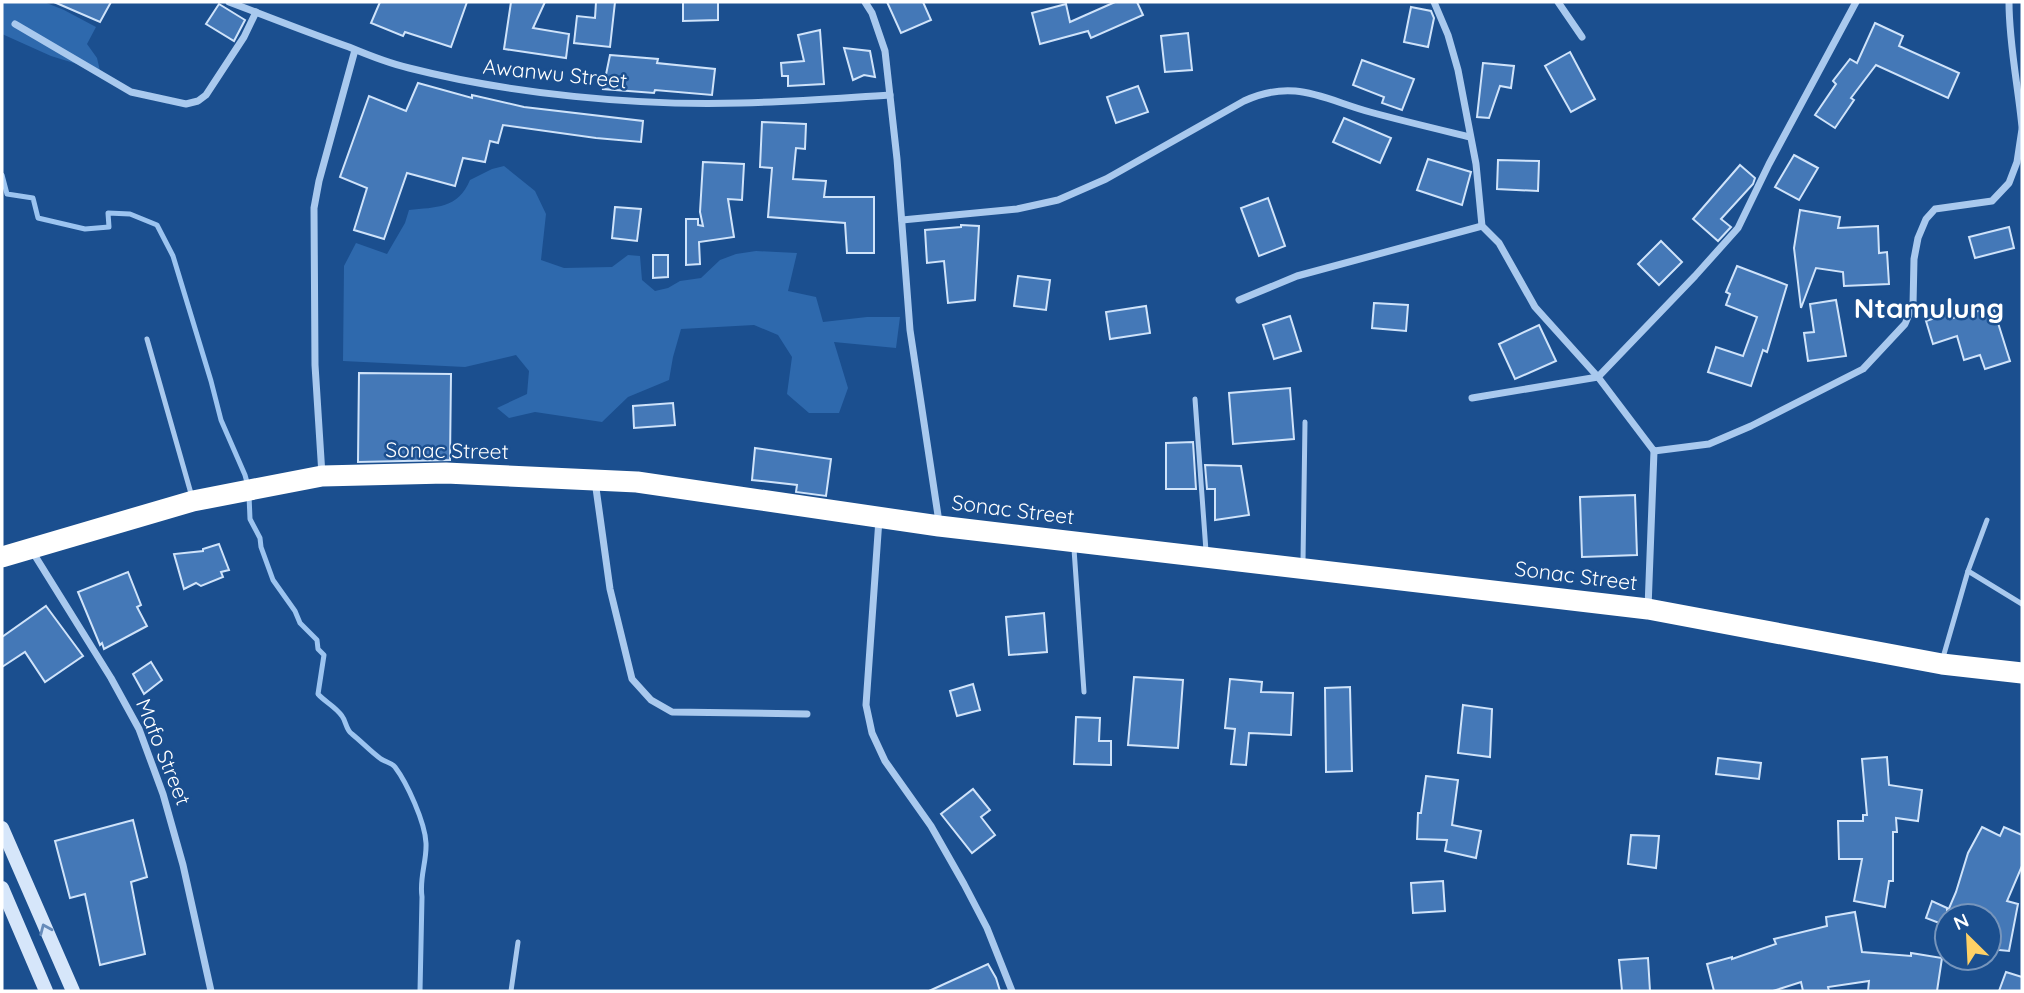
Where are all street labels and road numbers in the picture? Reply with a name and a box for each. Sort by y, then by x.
street label: Awanwu Street [482,52,629,94]
street label: Sonac Street [385,436,509,464]
street label: Sonac Street [950,489,1076,529]
street label: Sonac Street [1513,555,1639,595]
street label: Mafo Street [131,695,197,809]

